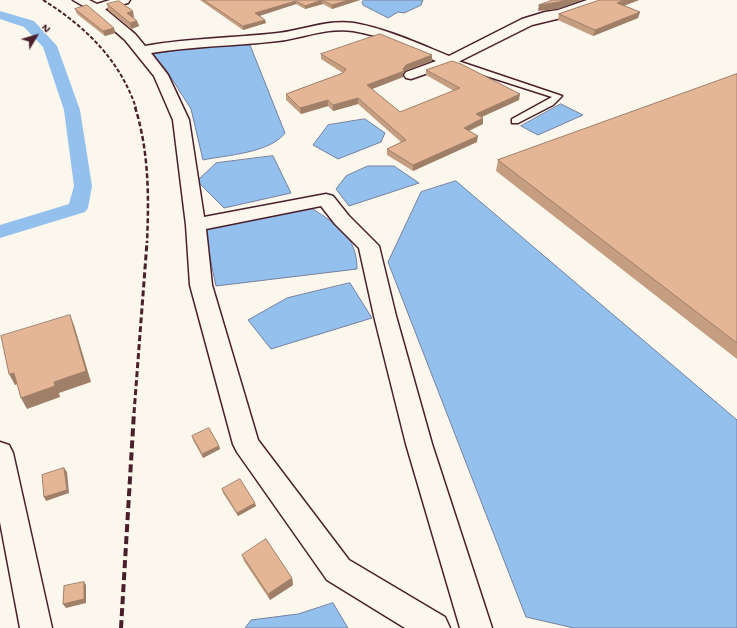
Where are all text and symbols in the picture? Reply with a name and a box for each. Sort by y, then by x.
north arrow [16,16,56,56]
text: N [39,22,52,35]

